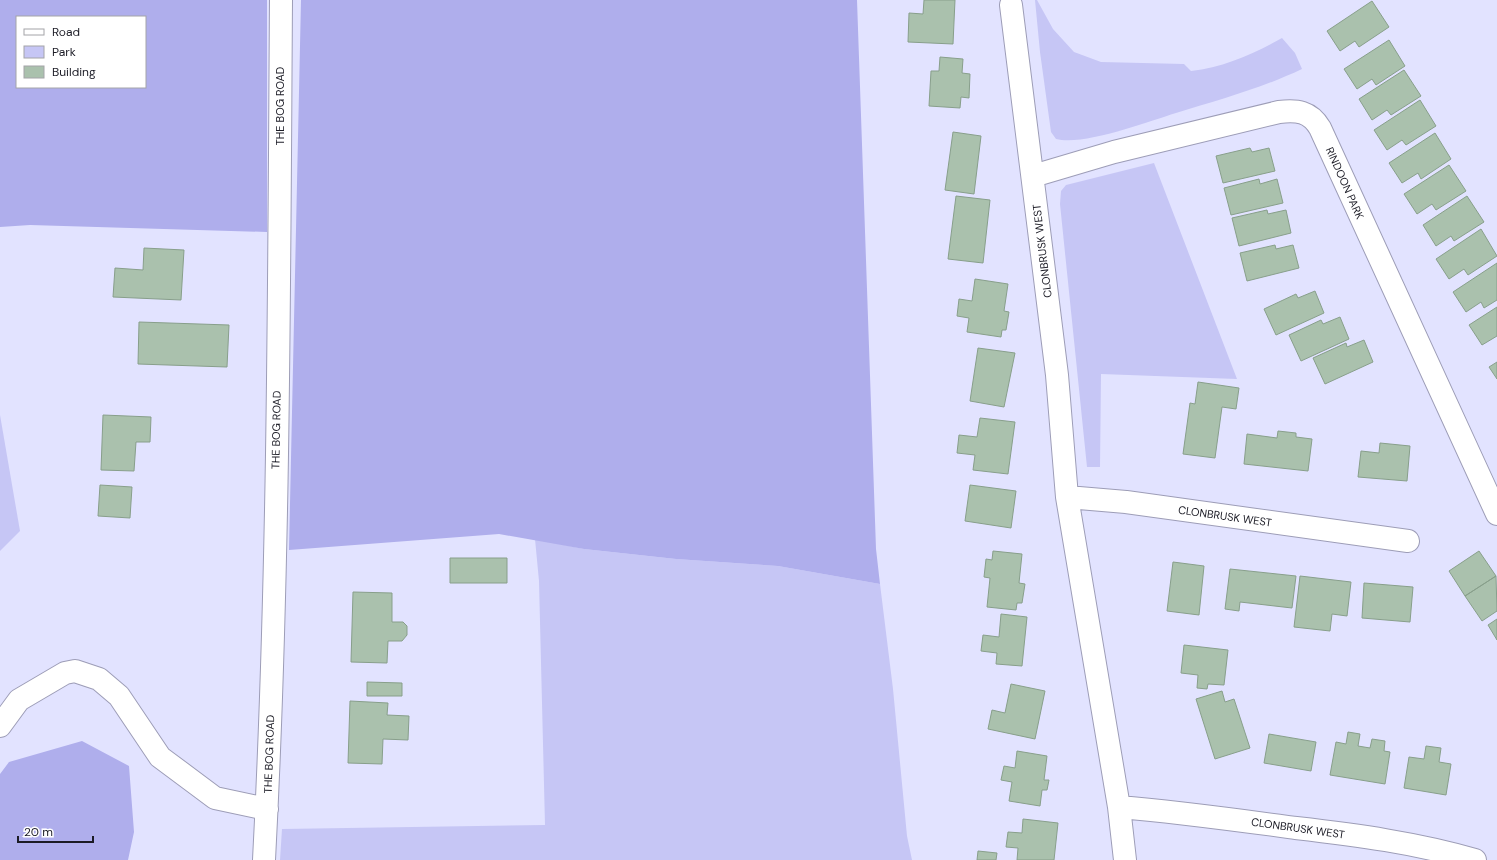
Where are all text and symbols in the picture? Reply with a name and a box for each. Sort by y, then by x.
legend [16,16,146,88]
text: Road [52,24,80,40]
text: Park [52,44,76,60]
text: Building [52,64,96,80]
street label: THE BOG ROAD [273,66,287,145]
street label: RINDOON PARK [1323,145,1367,222]
street label: CLONBRUSK WEST [1029,203,1055,299]
street label: THE BOG ROAD [268,390,284,469]
street label: CLONBRUSK WEST [1177,502,1273,530]
street label: THE BOG ROAD [261,714,277,794]
street label: CLONBRUSK WEST [1250,814,1346,842]
scale bar [18,818,93,844]
text: 20 m [24,824,53,840]

